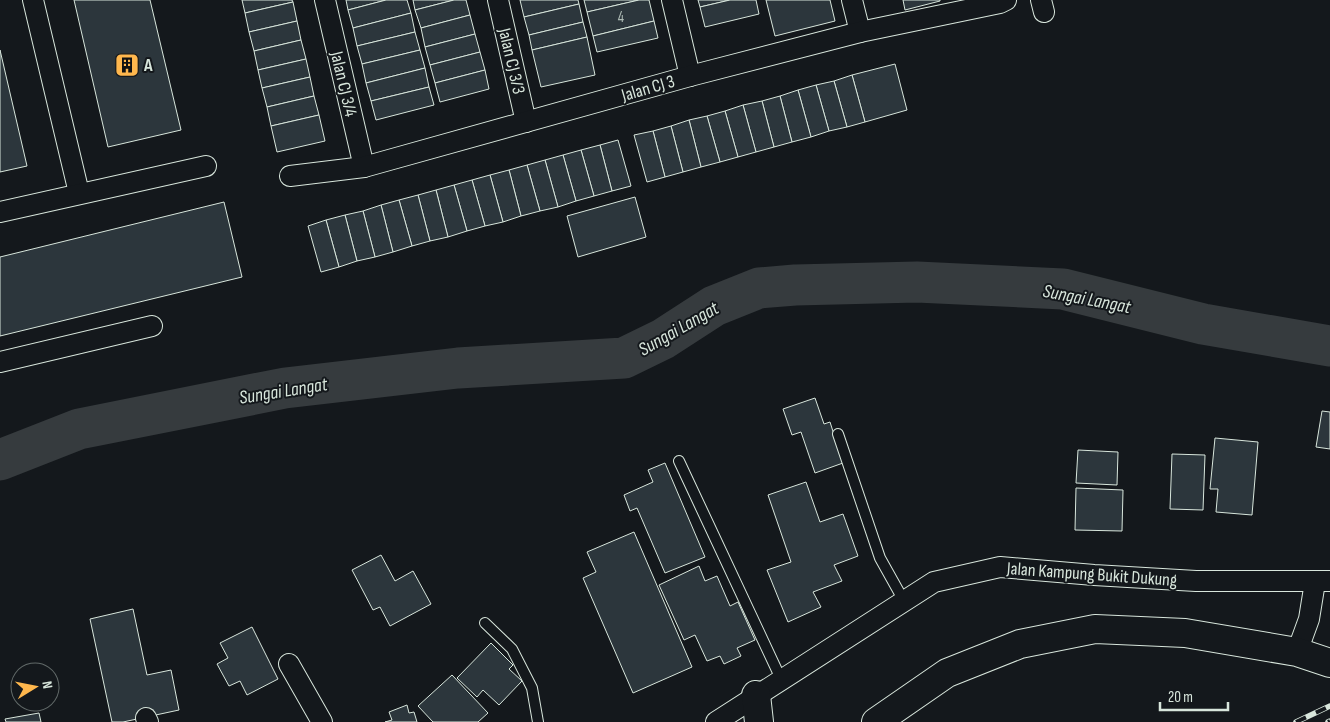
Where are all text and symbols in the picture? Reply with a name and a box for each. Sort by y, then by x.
house number: 4 [618,8,624,27]
street label: Jalan CJ 3/3 [494,25,529,96]
street label: Jalan CJ 3/4 [326,48,361,119]
building icon: A [114,52,140,78]
place label: A [143,55,153,76]
street label: Jalan CJ 3 [618,71,677,106]
water label: Sungai Langat [1041,280,1134,320]
water label: Sungai Langat [634,296,724,362]
water label: Sungai Langat [237,373,330,410]
street label: Jalan Kampung Bukit Dukung [1005,558,1178,591]
north arrow [10,662,60,712]
text: N [38,680,56,690]
scale bar [1160,680,1228,712]
text: 20 m [1168,688,1193,707]

